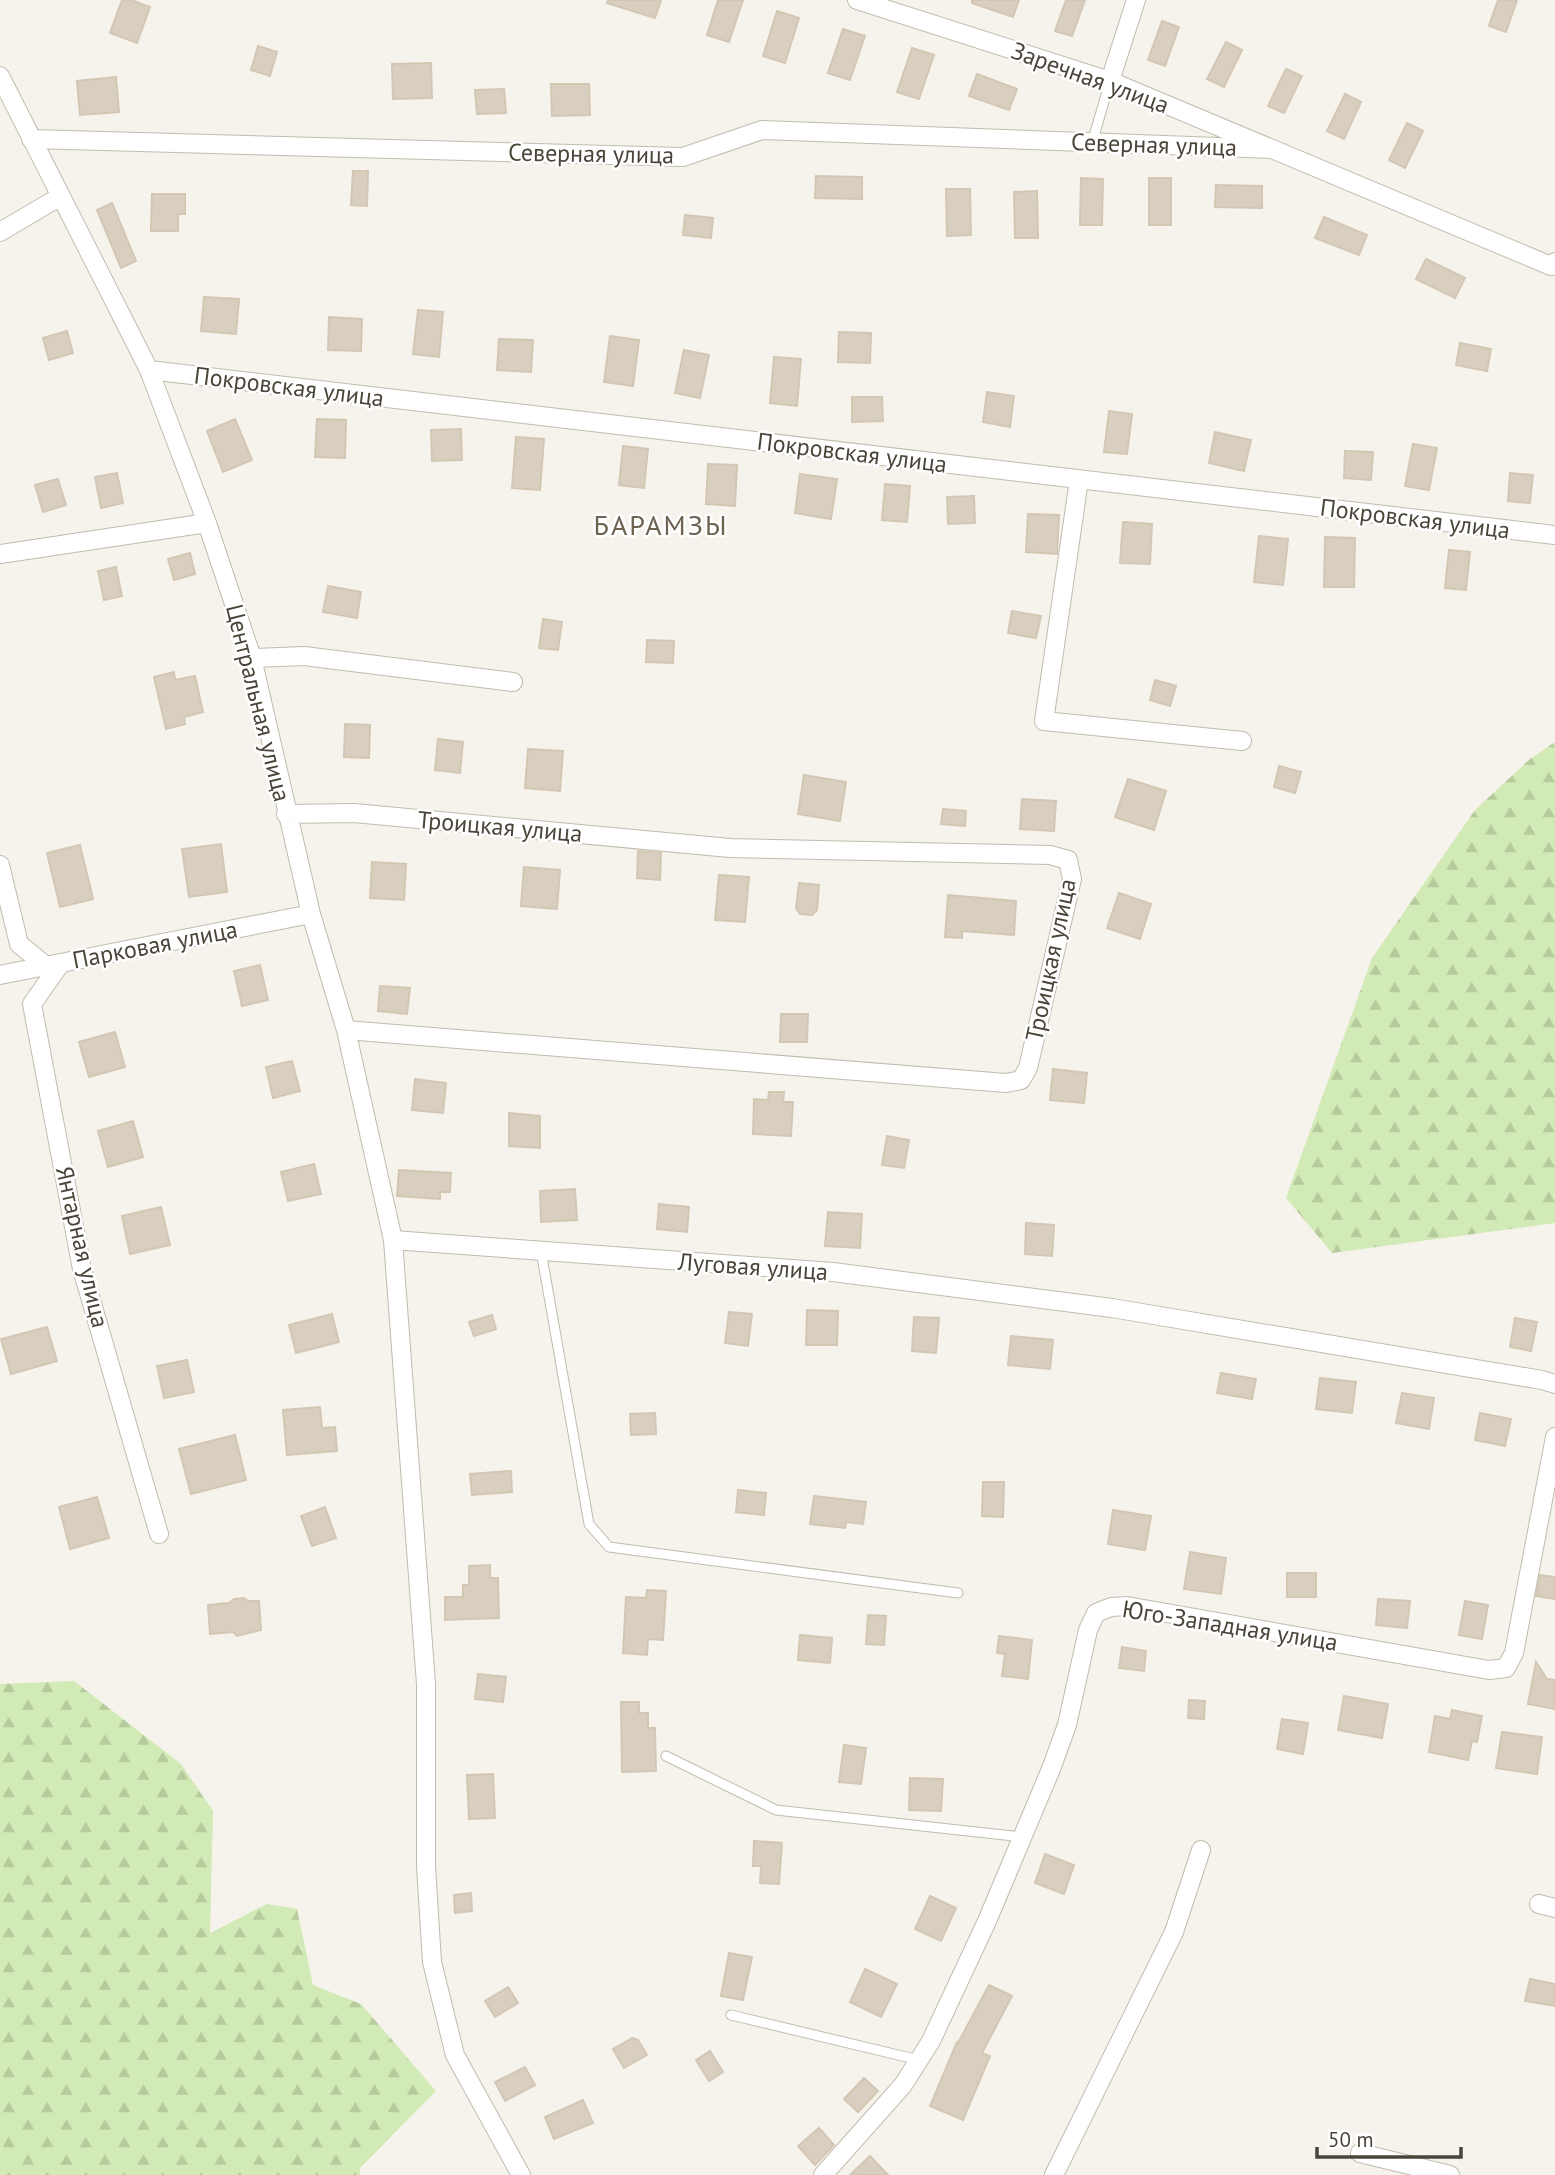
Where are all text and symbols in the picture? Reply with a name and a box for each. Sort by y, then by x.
street label: Заречная улица [1007,35,1173,120]
street label: Северная улица [1071,126,1237,163]
street label: Северная улица [508,137,674,170]
street label: Покровская улица [192,359,386,414]
street label: Покровская улица [755,425,949,480]
street label: Покровская улица [1318,491,1512,546]
district label: БАРАМЗЫ [594,506,728,543]
street label: Центральная улица [219,601,298,805]
street label: Троицкая улица [416,804,584,849]
street label: Троицкая улица [1018,876,1083,1044]
street label: Парковая улица [70,913,240,976]
street label: Янтарная улица [49,1163,116,1331]
street label: Луговая улица [676,1246,829,1287]
street label: Юго-Западная улица [1120,1593,1340,1658]
scale bar [1317,2116,1460,2160]
text: 50 m [1328,2126,1374,2153]

